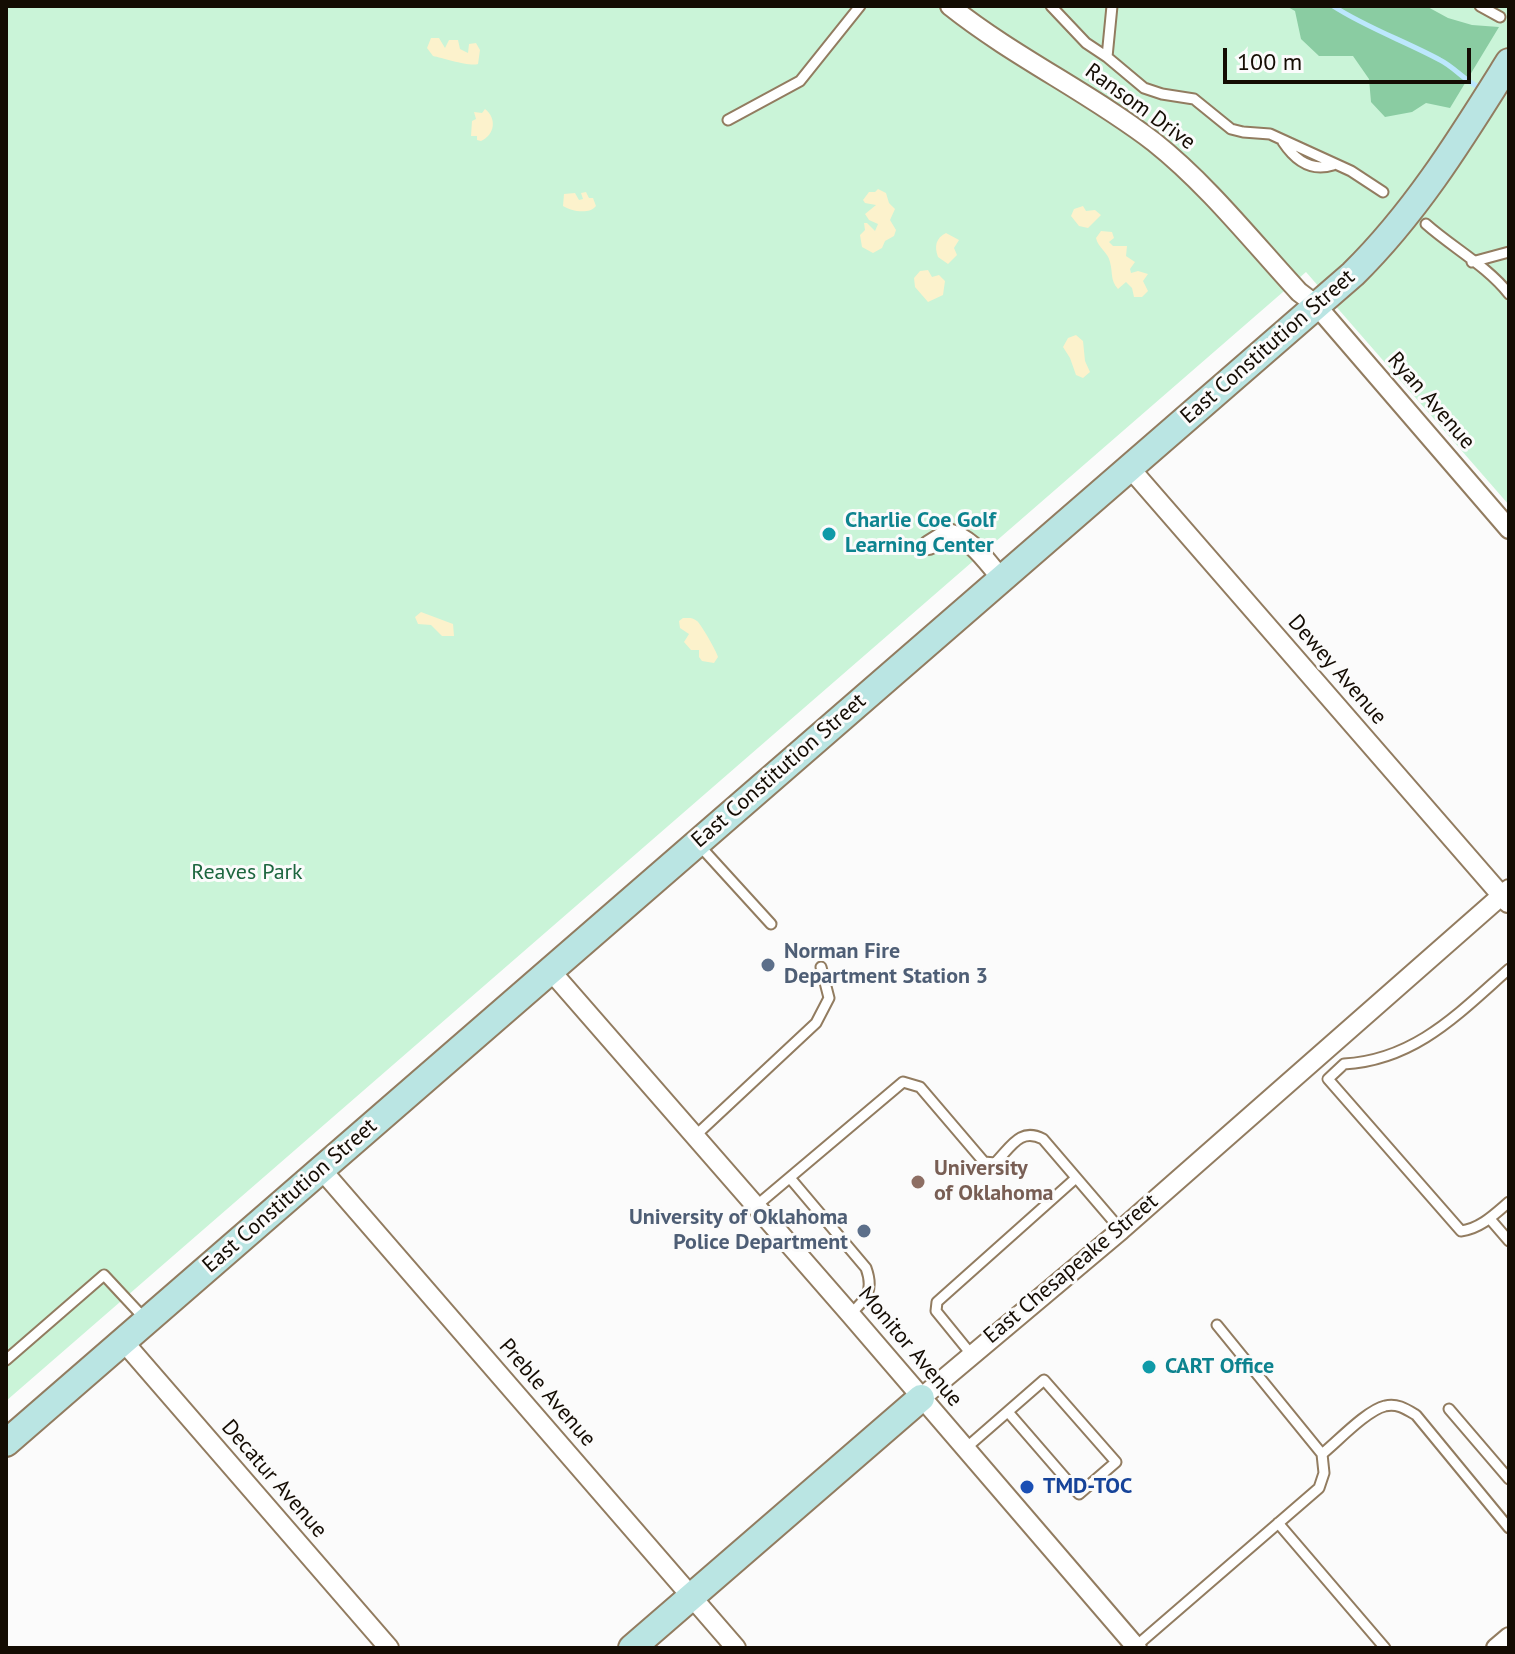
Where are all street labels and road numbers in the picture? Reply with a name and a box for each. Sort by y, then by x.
street label: Ransom Drive [1080,58,1200,156]
street label: East Constitution Street [1176,264,1360,430]
street label: Ryan Avenue [1382,347,1480,455]
street label: Dewey Avenue [1282,610,1392,730]
street label: East Constitution Street [687,688,871,854]
street label: East Constitution Street [198,1113,382,1279]
street label: East Chesapeake Street [979,1189,1163,1349]
street label: Monitor Avenue [852,1282,968,1412]
street label: Preble Avenue [493,1334,601,1452]
street label: Decatur Avenue [216,1415,332,1543]

